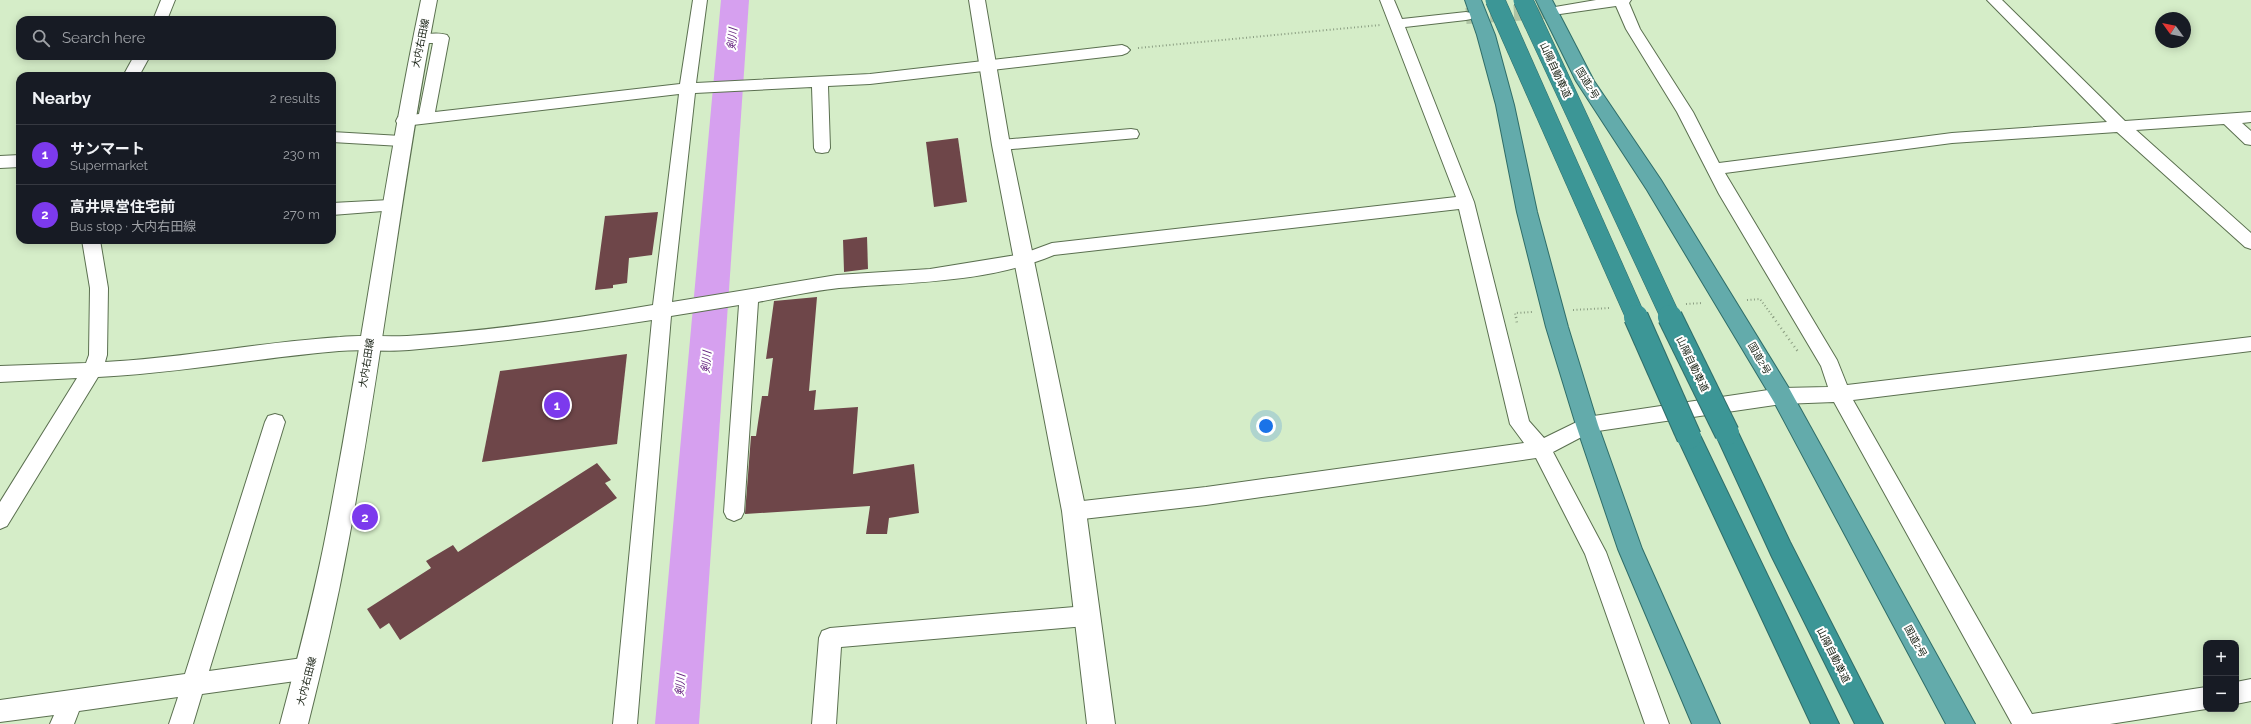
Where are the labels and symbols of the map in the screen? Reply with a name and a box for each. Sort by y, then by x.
north arrow [2155,12,2191,48]
street label: 大内右田線 [410,18,431,69]
water label: 剣川 [725,27,740,51]
street label: 山陽自動車道 [1538,41,1573,100]
street label: 国道2号 [1574,65,1601,101]
street label: 山陽自動車道 [1674,335,1711,394]
street label: 大内右田線 [357,338,376,389]
street label: 国道2号 [1746,340,1773,376]
water label: 剣川 [699,350,714,374]
pin: 1 [544,390,570,420]
your location [1256,416,1276,436]
pin: 2 [352,502,378,532]
street label: 国道2号 [1902,623,1929,659]
street label: 山陽自動車道 [1815,626,1852,684]
street label: 大内右田線 [295,656,318,707]
water label: 剣川 [673,673,688,697]

